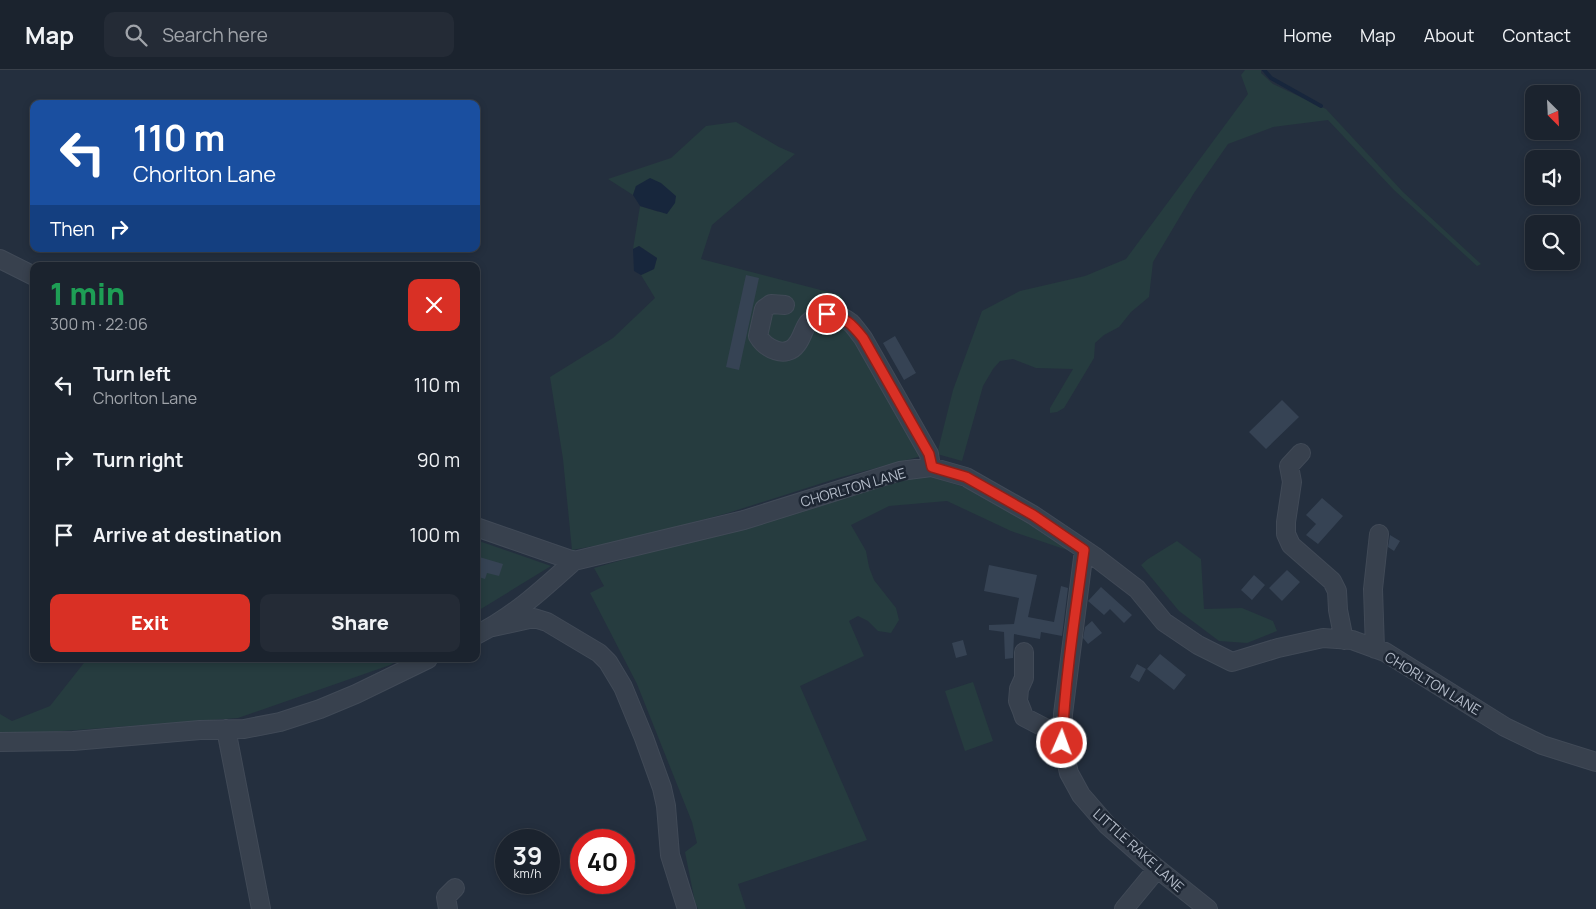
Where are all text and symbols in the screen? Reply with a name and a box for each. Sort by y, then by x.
search box [104,12,454,57]
text: Map [25,18,74,51]
icon: search [122,21,150,49]
text: Search here [162,22,268,48]
text: Home [1283,23,1332,47]
text: Map [1360,23,1396,47]
text: About [1424,23,1474,47]
text: Contact [1502,23,1571,47]
north arrow [1525,85,1580,140]
map controls [1525,85,1580,270]
text: 110 m [133,114,225,162]
icon: left [50,120,115,185]
button: sound [1525,150,1580,205]
text: Chorlton Lane [133,159,276,189]
icon: right [105,215,133,243]
button: search [1525,215,1580,270]
text: Then [50,216,95,242]
text: 1 min [50,273,125,314]
button: close [408,279,460,331]
pin [806,293,848,335]
icon: arrive [813,300,841,328]
text: 300 m · 22:06 [50,313,148,335]
text: Turn left [93,361,171,387]
icon: left [50,371,78,399]
text: 110 m [414,372,460,398]
text: Chorlton Lane [93,387,197,409]
icon: right [50,446,78,474]
text: Turn right [93,447,183,473]
text: 90 m [417,447,460,473]
street label: CHORLTON LANE [798,463,908,511]
icon: arrive [50,521,78,549]
text: Arrive at destination [93,522,282,548]
text: 100 m [409,522,460,548]
button: Exit [50,594,250,652]
button: Share [260,594,460,652]
street label: CHORLTON LANE [1381,647,1485,719]
position arrow [1035,716,1087,768]
street label: LITTLE RAKE LANE [1089,804,1189,896]
speed limit sign: 40 [570,829,635,894]
text: 39 [512,838,543,873]
text: km/h [514,865,541,882]

